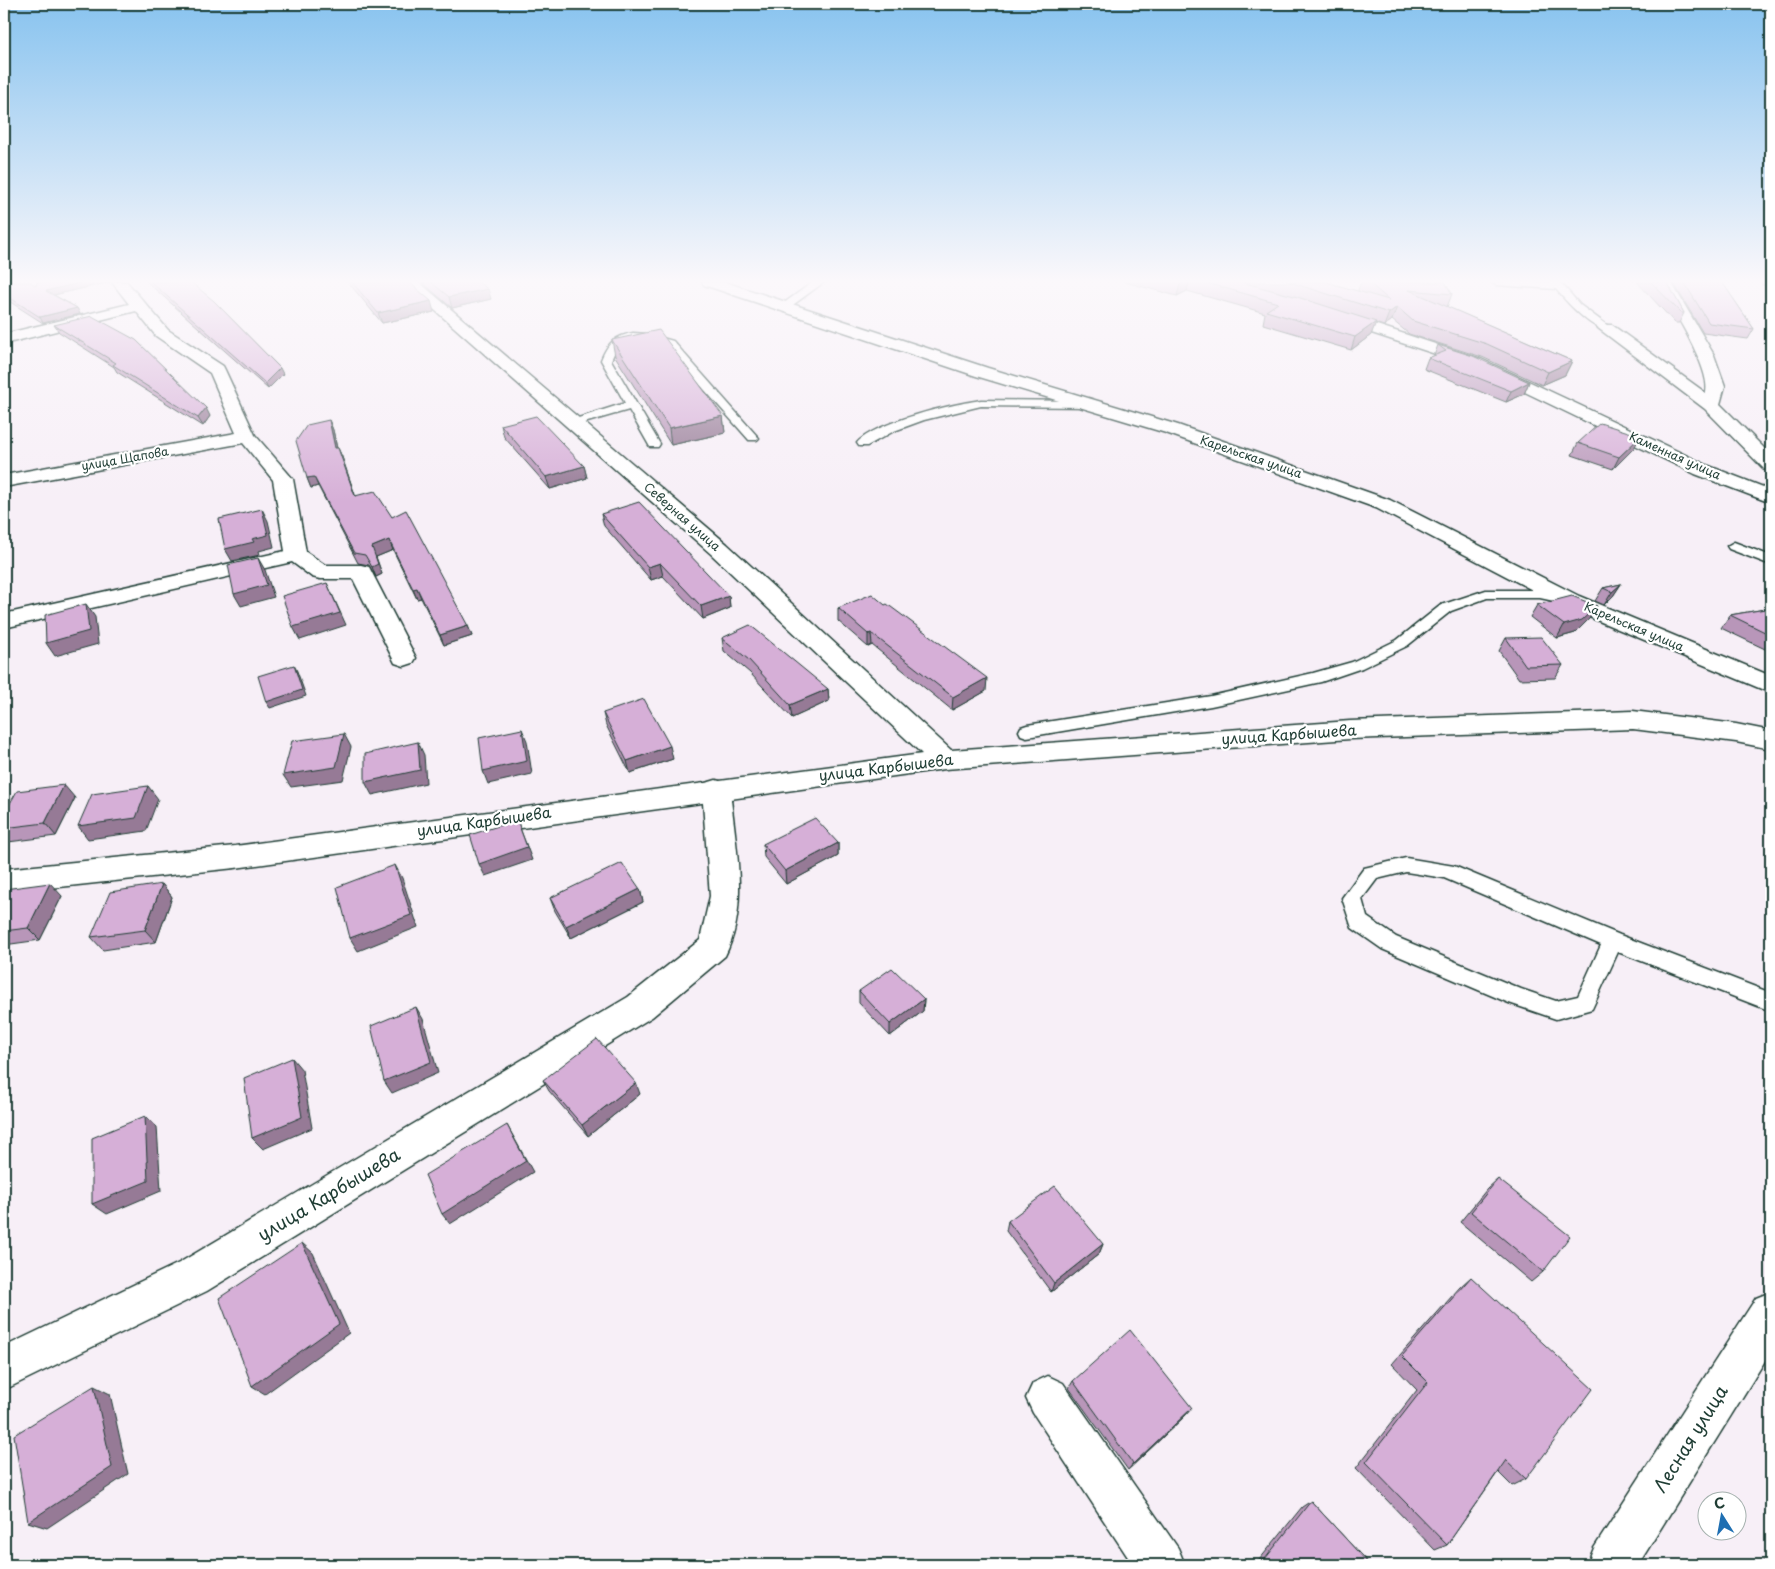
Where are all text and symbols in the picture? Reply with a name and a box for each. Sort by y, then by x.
street label: Каменная улица [1627,427,1725,484]
street label: Карельская улица [1198,430,1305,482]
street label: улица Щапова [80,441,170,475]
street label: Северная улица [640,478,725,555]
street label: Карельская улица [1582,597,1687,655]
street label: улица Карбышева [1221,717,1358,750]
street label: улица Карбышева [817,747,955,786]
street label: улица Карбышева [415,800,553,841]
street label: улица Карбышева [252,1140,405,1247]
street label: Лесная улица [1646,1379,1734,1497]
text: С [1712,1491,1727,1514]
north arrow [1698,1492,1748,1542]

